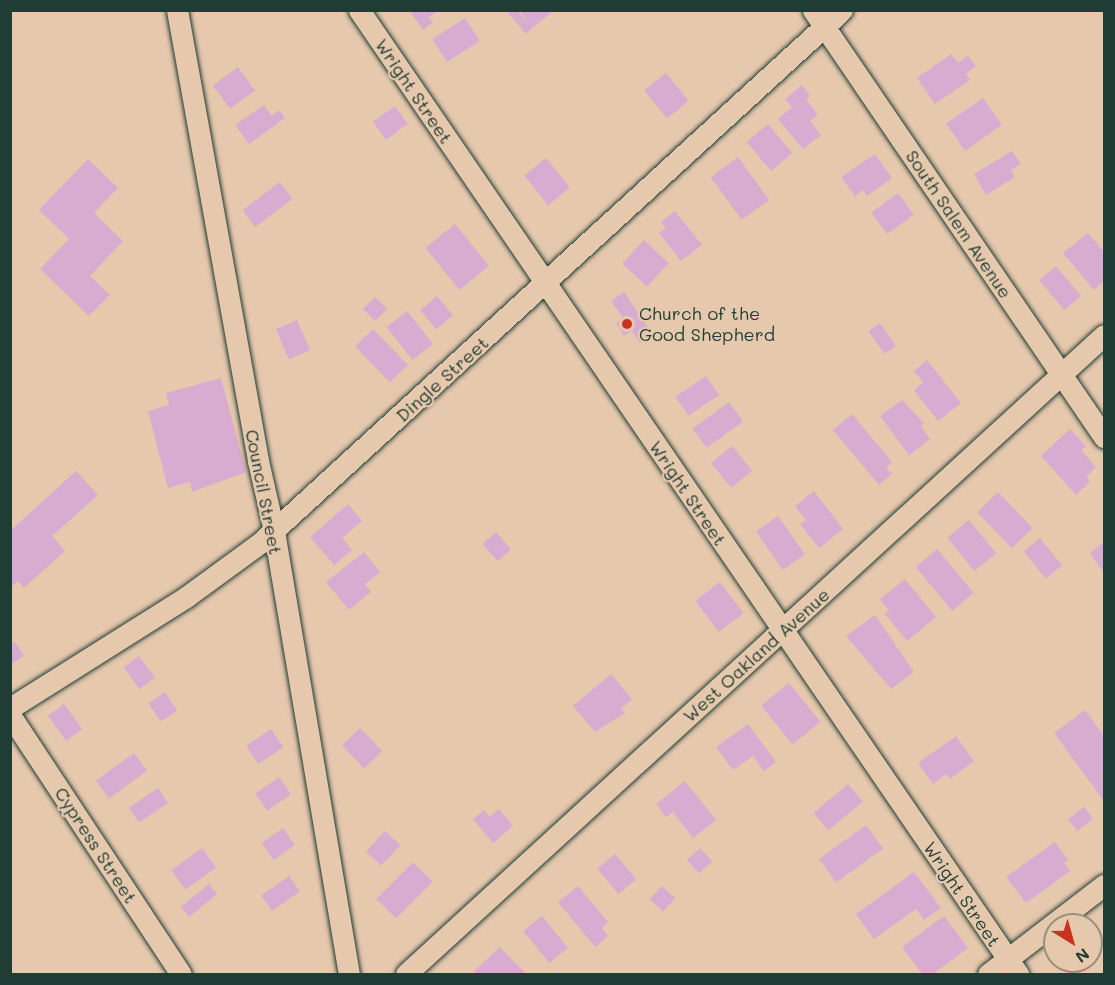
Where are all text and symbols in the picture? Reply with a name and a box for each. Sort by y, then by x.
street label: Wright Street [371,34,457,148]
street label: South Salem Avenue [901,146,1017,302]
place label: Church of the Good Shepherd [639,303,775,346]
marker: Church of the Good Shepherd [620,317,634,331]
street label: Dingle Street [391,332,493,426]
street label: Council Street [241,428,287,556]
street label: Wright Street [645,436,731,550]
street label: West Oakland Avenue [678,584,834,726]
street label: Cypress Street [50,783,142,907]
street label: Wright Street [919,837,1005,951]
north arrow [1043,913,1103,973]
text: N [1072,944,1094,968]

